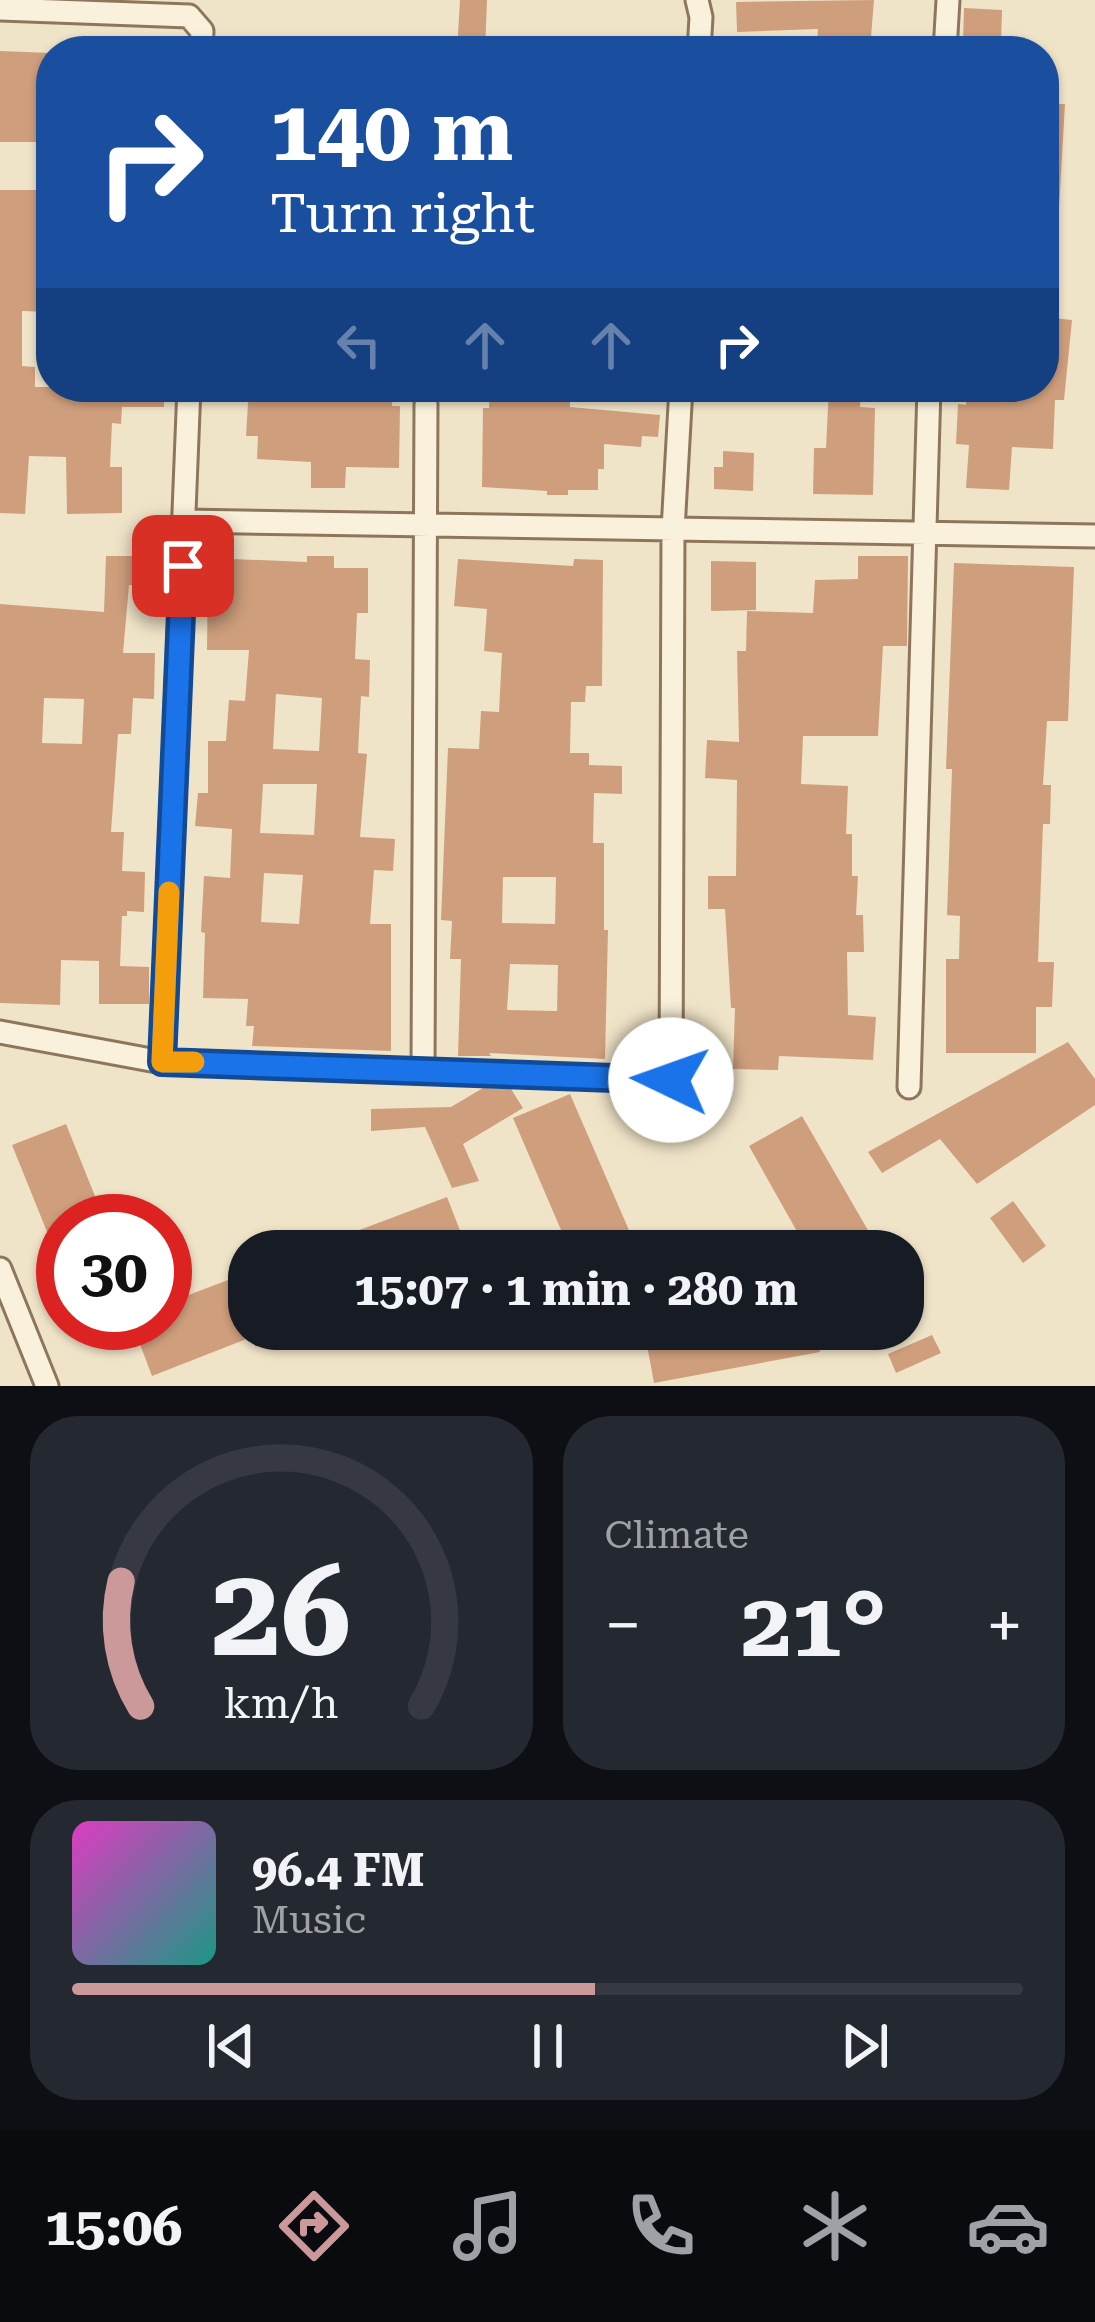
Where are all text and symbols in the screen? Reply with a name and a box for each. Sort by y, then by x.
text: 140 m [270,82,513,180]
icon: right [72,84,228,240]
text: Turn right [270,182,535,245]
icon: left [326,312,392,378]
icon: ahead [452,312,518,378]
icon: ahead [578,312,644,378]
icon: right [704,312,770,378]
pin [132,515,234,617]
icon: arrive [150,533,216,599]
position arrow [608,1017,734,1143]
speed limit sign: 30 [36,1194,192,1350]
text: 15:07 · 1 min · 280 m [354,1263,798,1316]
text: Climate [605,1512,749,1558]
text: 26 [211,1539,351,1685]
text: 21° [741,1573,887,1678]
text: − [605,1587,641,1664]
text: + [986,1587,1023,1664]
text: km/h [224,1678,339,1728]
text: 96.4 FM [252,1844,424,1897]
text: Music [252,1897,366,1943]
icon: previous [198,2013,264,2079]
icon: pause [515,2013,581,2079]
icon: next [832,2013,898,2079]
icon: directions [272,2184,356,2268]
icon: music [446,2184,530,2268]
icon: phone [619,2184,703,2268]
icon: climate [793,2184,877,2268]
icon: car [966,2184,1050,2268]
text: 15:06 [45,2195,183,2258]

